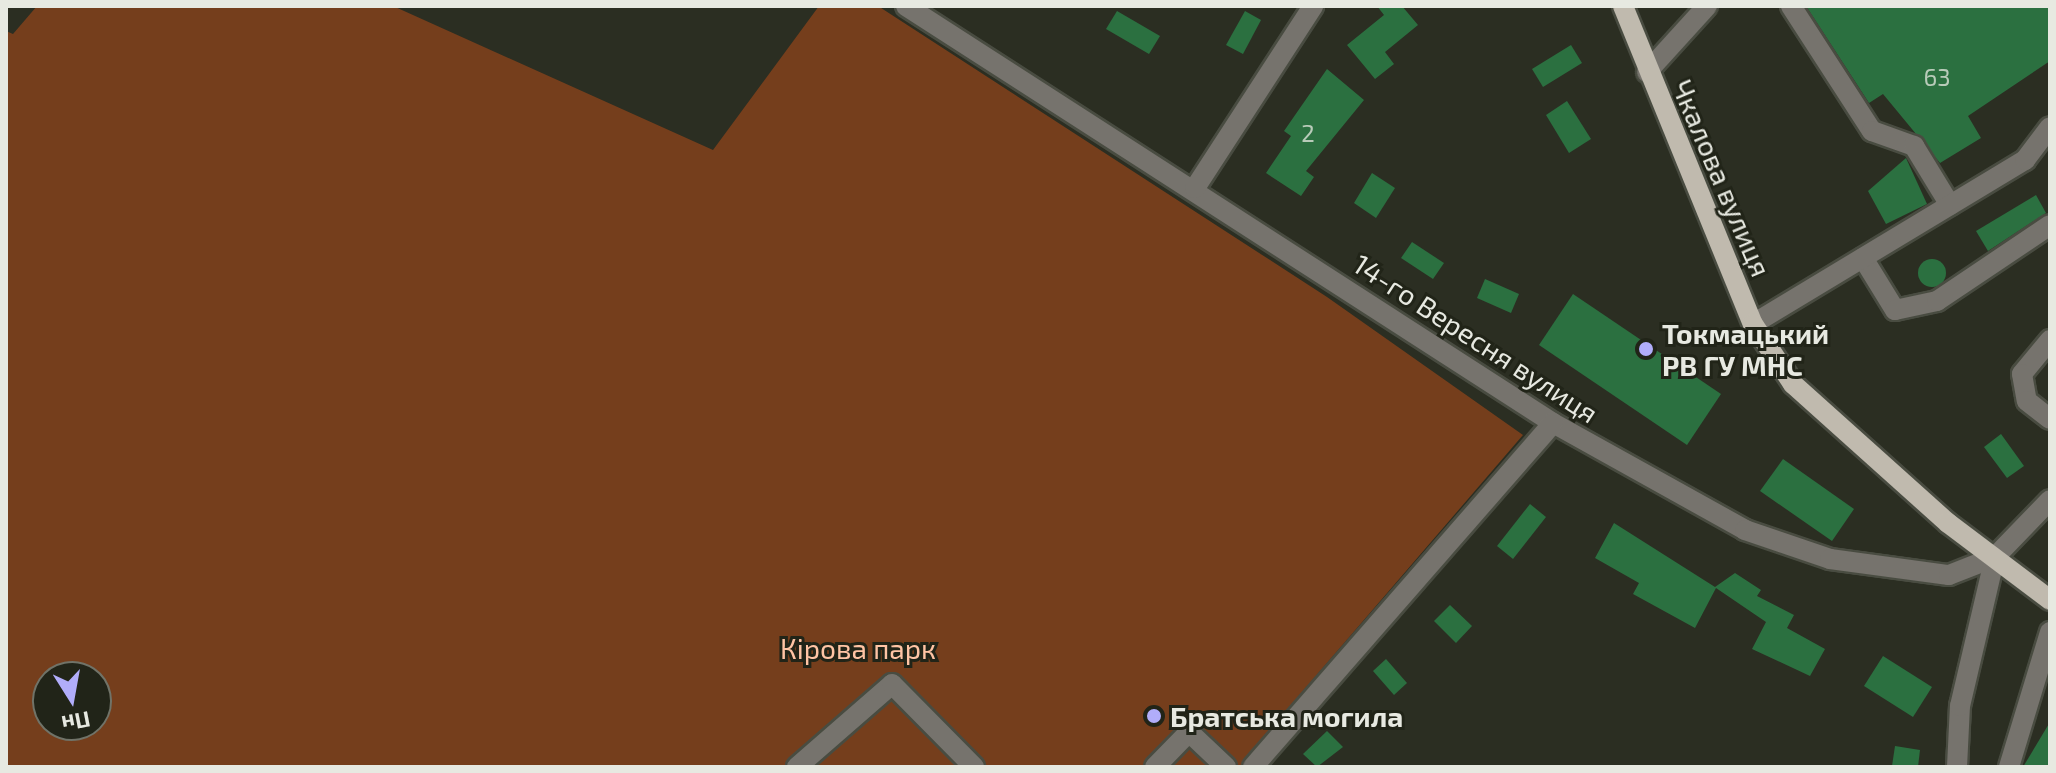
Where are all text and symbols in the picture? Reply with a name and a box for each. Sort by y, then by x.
house number: 63 [1923,63,1951,91]
street label: Чкалова вулиця [1665,75,1779,281]
house number: 2 [1301,119,1315,147]
street label: 14-го Вересня вулиця [1348,246,1604,430]
place label: Токмацький РВ ГУ МНС [1662,316,1829,382]
marker: Токмацький РВ ГУ МНС [1637,340,1655,358]
park label: Кірова парк [780,631,936,665]
north arrow [32,661,112,741]
place label: Братська могила [1170,699,1403,733]
text: Пн [60,707,93,738]
marker: Братська могила [1145,707,1163,725]

